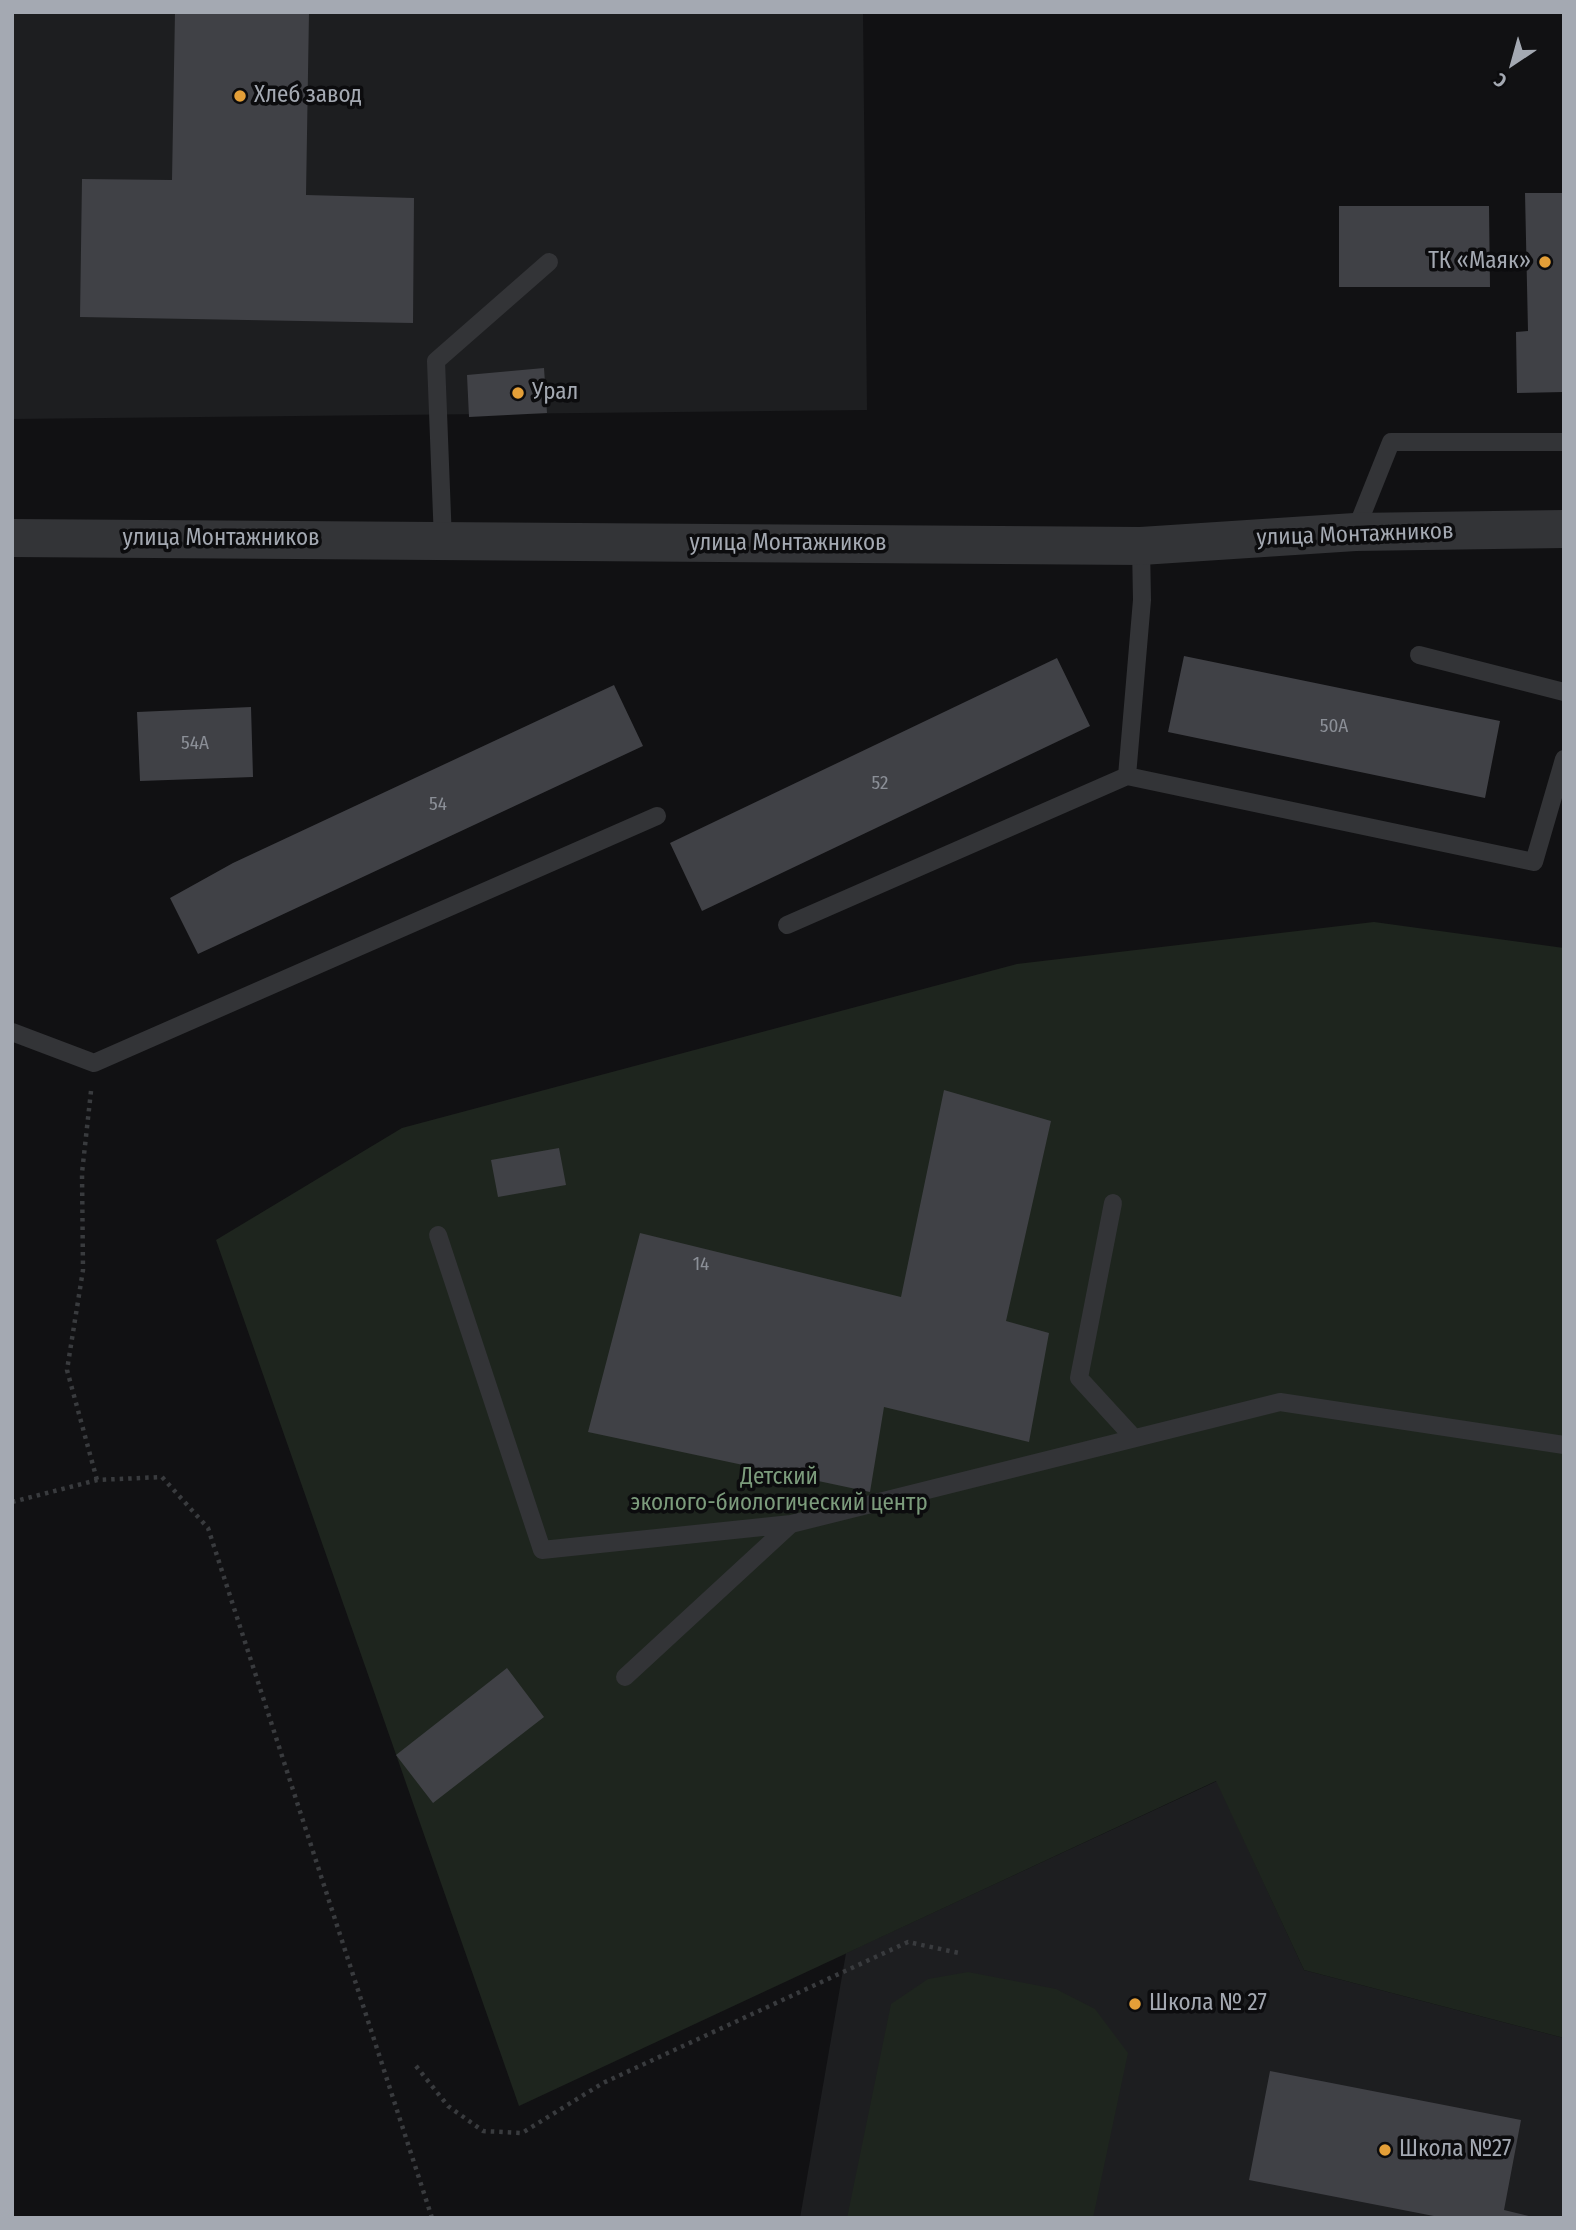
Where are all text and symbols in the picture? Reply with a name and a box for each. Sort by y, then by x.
north arrow [1478,28,1548,98]
text: С [1490,68,1511,93]
place label: Хлеб завод [254,82,362,110]
marker: Хлеб завод [232,88,248,104]
place label: ТК «Маяк» [1428,248,1531,276]
marker: ТК «Маяк» [1537,254,1553,270]
place label: Урал [532,379,578,407]
marker: Урал [510,385,526,401]
street label: улица Монтажников [1256,518,1454,552]
street label: улица Монтажников [122,525,320,553]
street label: улица Монтажников [689,530,887,558]
house number: 50А [1320,716,1348,738]
house number: 54А [181,733,209,755]
house number: 52 [872,773,888,795]
house number: 54 [429,794,447,816]
house number: 14 [693,1254,709,1276]
park label: Детский эколого-биологический центр [630,1464,928,1518]
place label: Школа № 27 [1149,1990,1267,2018]
marker: Школа № 27 [1127,1996,1143,2012]
place label: Школа №27 [1399,2136,1511,2164]
marker: Школа №27 [1377,2142,1393,2158]

